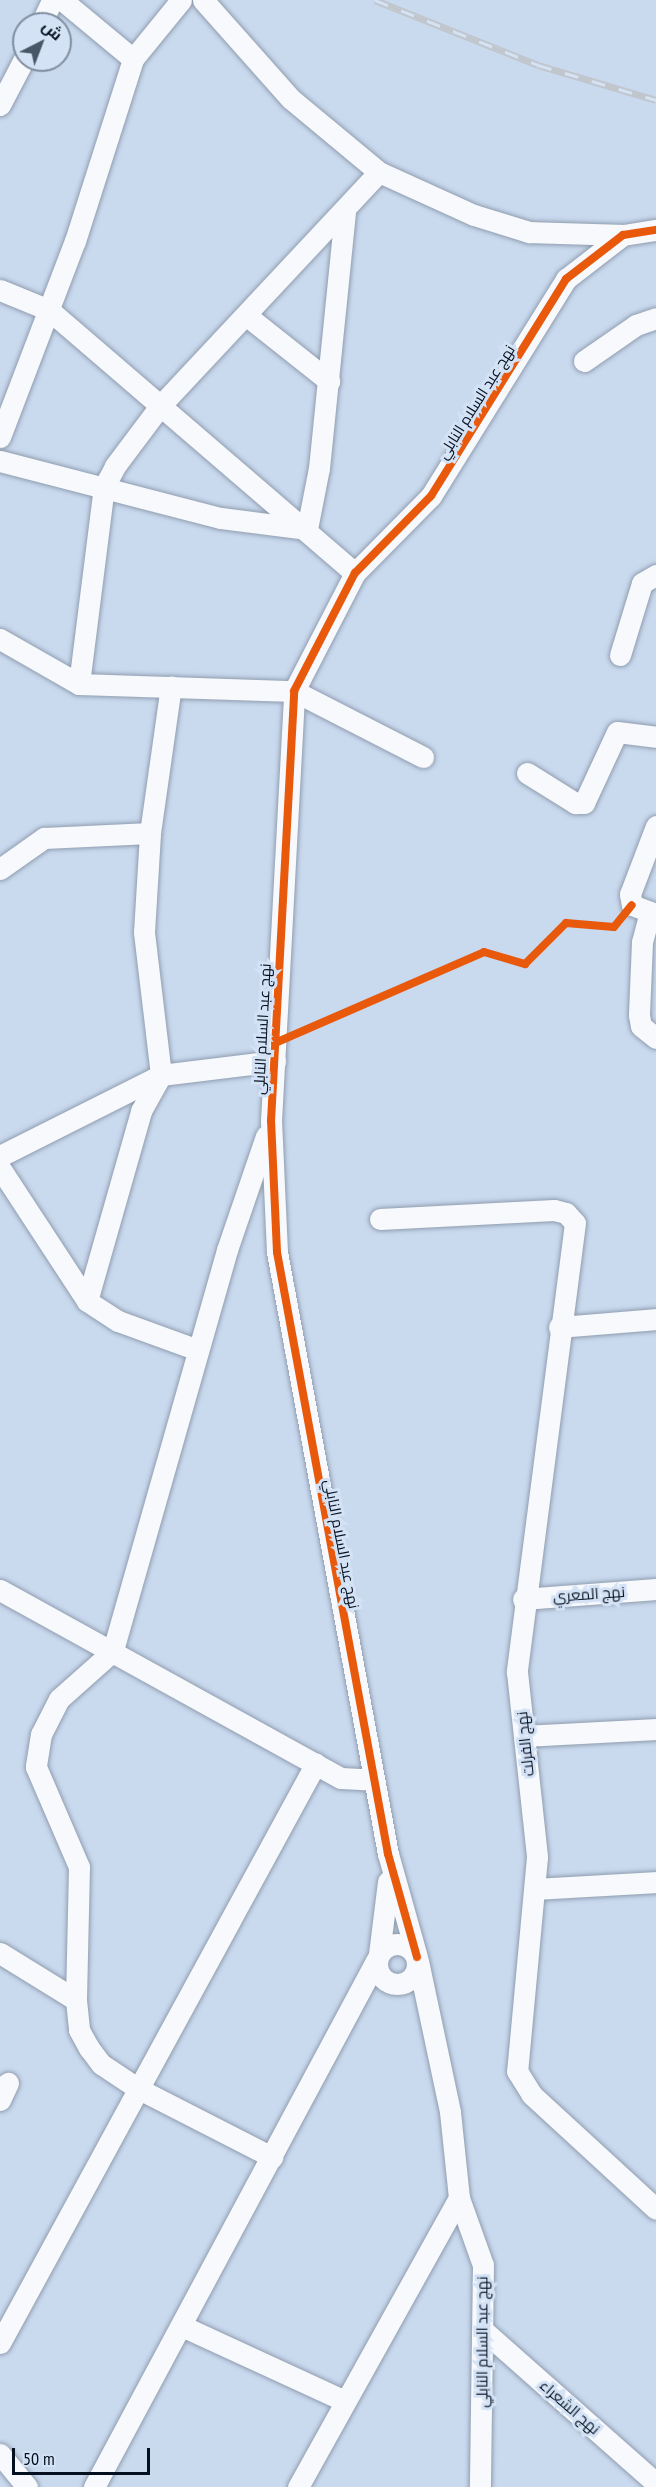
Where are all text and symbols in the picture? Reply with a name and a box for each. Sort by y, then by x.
north arrow [12,12,72,72]
text: ش [38,16,67,44]
street label: نهج عبد السلام النابلي [434,341,518,463]
street label: نهج عبد السلام النابلي [250,963,274,1095]
street label: نهج عبد السلام النابلي [321,1478,363,1610]
street label: نهج المعري [552,1583,626,1605]
street label: نهج الفرلت [513,1711,537,1777]
street label: نهج عبد السلام النابلي [473,2276,491,2408]
street label: نهج الشعراء [536,2376,604,2438]
scale bar [15,2436,153,2474]
text: 50 m [23,2447,55,2470]

